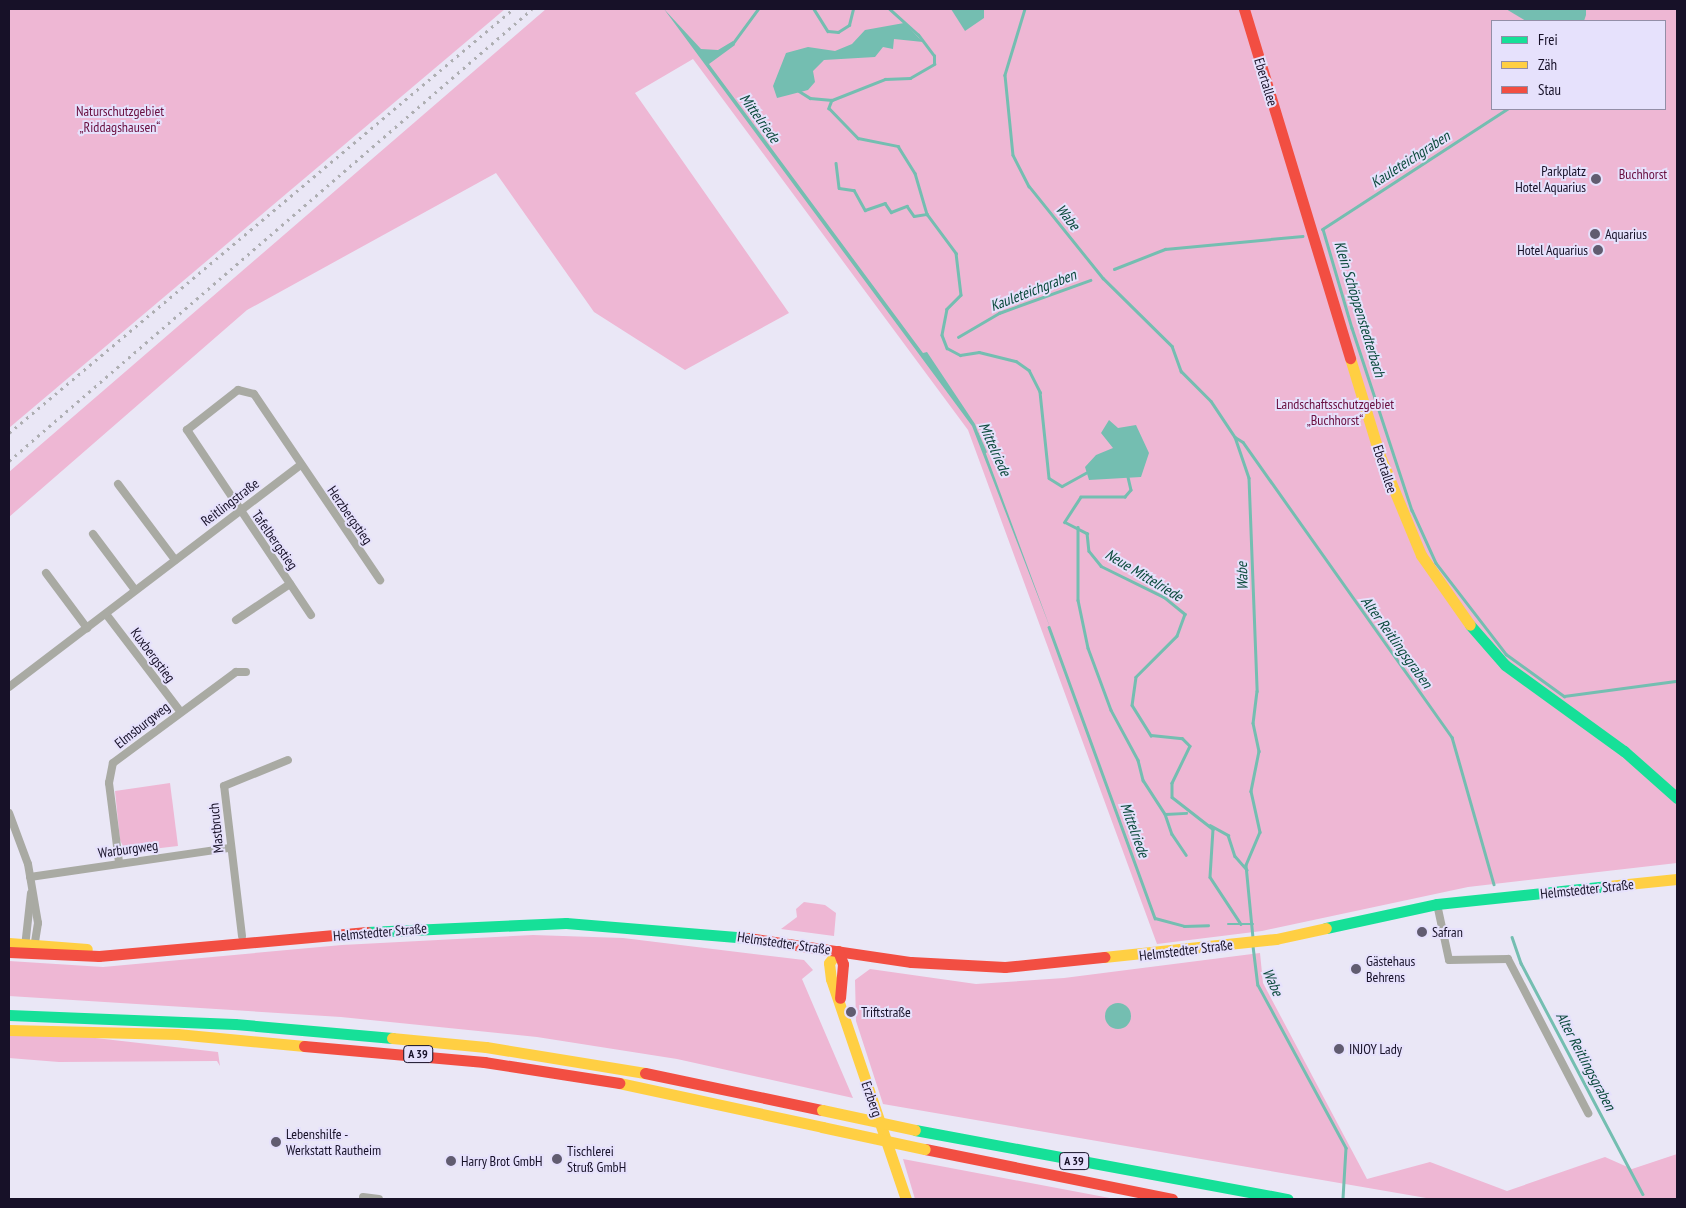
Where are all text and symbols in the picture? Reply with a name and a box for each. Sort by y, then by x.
legend [1491,20,1666,110]
text: Frei [1538,30,1558,49]
text: Zäh [1538,55,1557,74]
street label: Ebertallee [1251,56,1281,108]
text: Stau [1538,80,1561,99]
water label: Mittelriede [736,90,784,146]
park label: Naturschutzgebiet „Riddagshausen“ [76,103,164,136]
water label: Kauleteichgraben [1367,127,1453,191]
place label: Parkplatz Hotel Aquarius [1515,163,1586,196]
park label: Buchhorst [1619,166,1667,182]
marker: Parkplatz Hotel Aquarius [1590,173,1602,185]
water label: Wabe [1052,200,1084,234]
place label: Aquarius [1605,226,1647,242]
marker: Aquarius [1589,228,1601,240]
water label: Klein Schöppenstedterbach [1331,239,1389,379]
place label: Hotel Aquarius [1517,242,1588,258]
marker: Hotel Aquarius [1592,244,1604,256]
water label: Kauleteichgraben [988,265,1078,315]
park label: Landschaftsschutzgebiet „Buchhorst“ [1276,396,1394,428]
water label: Mittelriede [975,419,1015,479]
street label: Ebertallee [1369,443,1401,495]
street label: Reitlingstraße [198,475,262,529]
street label: Herzbergstieg [324,483,376,547]
street label: Tafelbergstieg [249,507,301,573]
water label: Neue Mittelriede [1102,545,1186,605]
water label: Wabe [1233,562,1251,590]
water label: Alter Reitlingsgraben [1358,593,1436,691]
street label: Kuxbergstieg [127,625,179,685]
street label: Elmsburgweg [111,698,173,752]
water label: Mittelriede [1117,800,1153,860]
street label: Mastbruch [205,802,227,854]
street label: Warburgweg [97,836,159,862]
street label: Helmstedter Straße [1539,876,1635,902]
street label: Helmstedter Straße [332,920,428,944]
place label: Safran [1432,924,1463,940]
marker: Safran [1416,926,1428,938]
street label: Helmstedter Straße [736,928,832,958]
street label: Helmstedter Straße [1138,936,1234,964]
place label: Gästehaus Behrens [1366,953,1415,986]
marker: Gästehaus Behrens [1350,963,1362,975]
water label: Wabe [1259,965,1287,999]
place label: Triftstraße [861,1004,911,1020]
marker: Triftstraße [845,1006,857,1018]
water label: Alter Reitlingsgraben [1552,1009,1620,1113]
place label: INJOY Lady [1349,1041,1402,1057]
marker: INJOY Lady [1333,1043,1345,1055]
road number: A 39 [403,1044,433,1064]
street label: Erzberg [858,1079,886,1119]
place label: Lebenshilfe - Werkstatt Rautheim [286,1126,381,1158]
marker: Lebenshilfe - Werkstatt Rautheim [270,1136,282,1148]
place label: Tischlerei Struß GmbH [567,1143,626,1176]
road number: A 39 [1059,1152,1089,1170]
place label: Harry Brot GmbH [461,1153,543,1169]
marker: Tischlerei Struß GmbH [551,1153,563,1165]
marker: Harry Brot GmbH [445,1155,457,1167]

